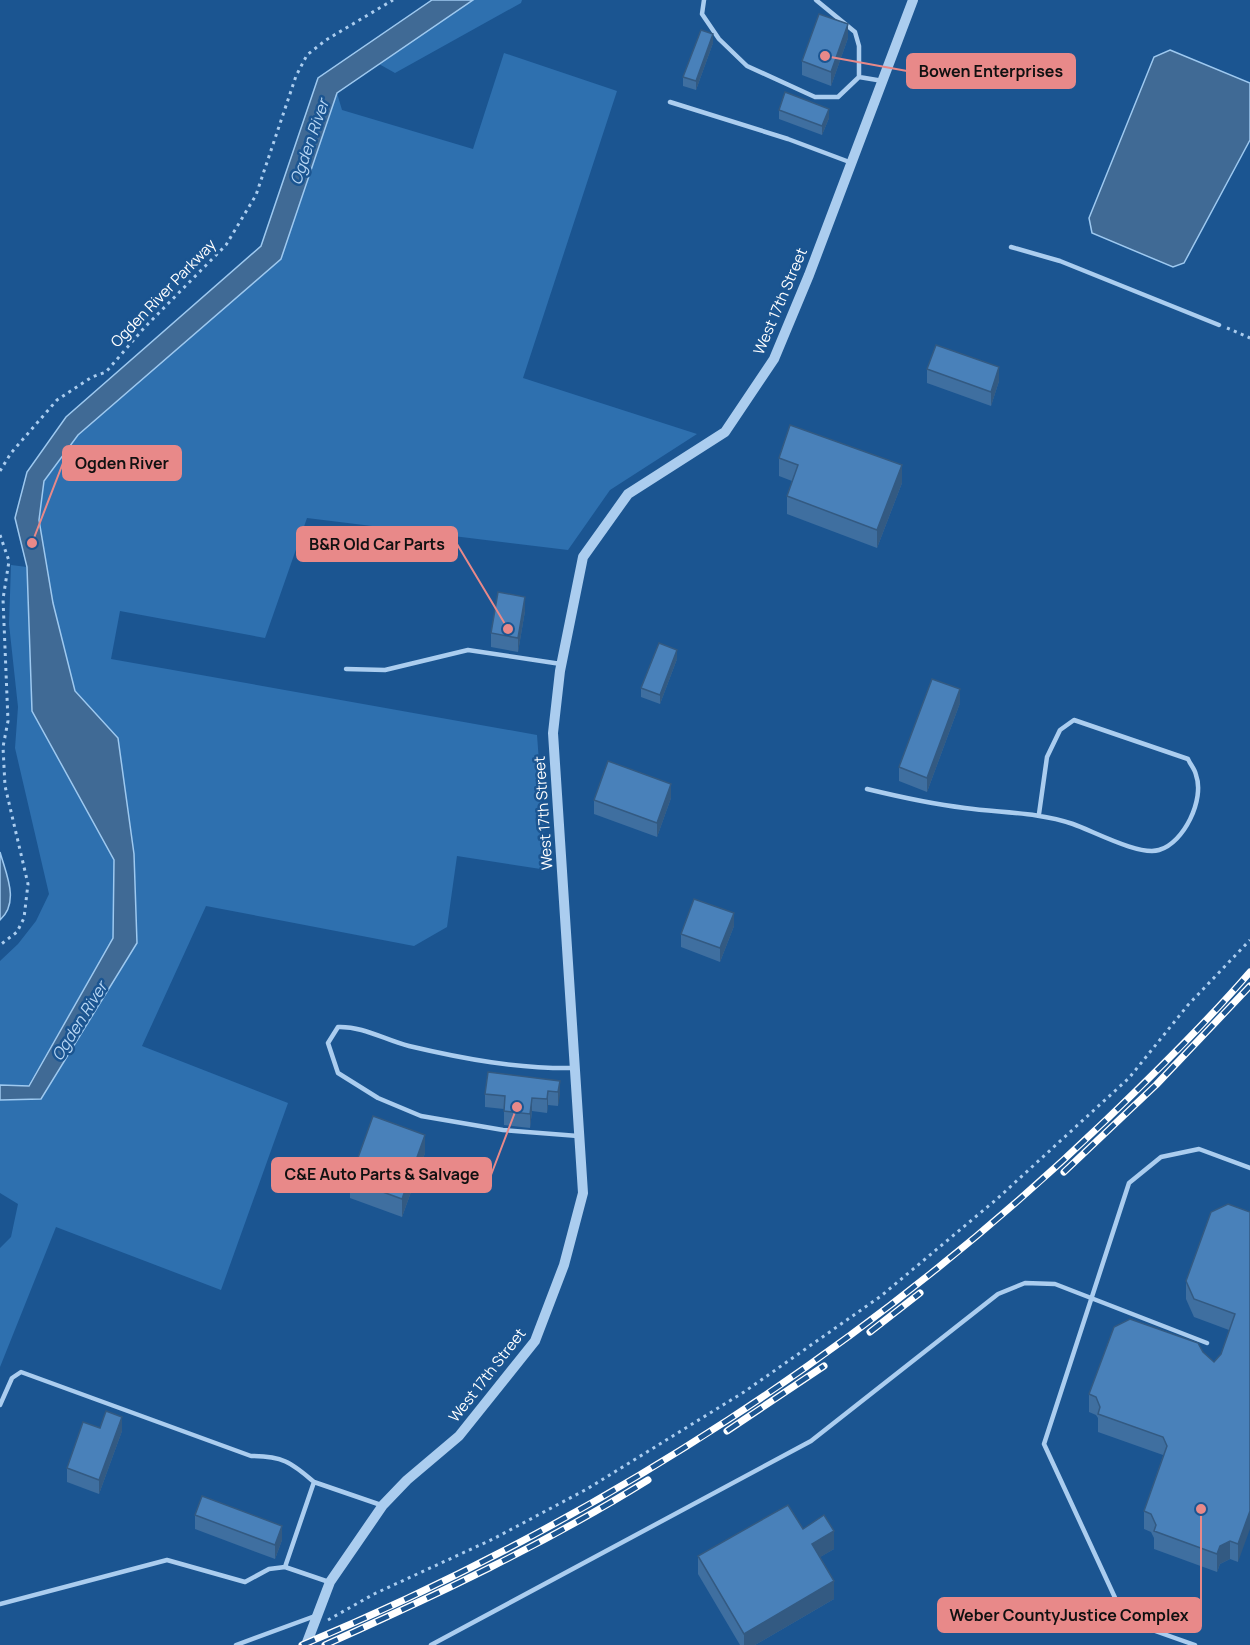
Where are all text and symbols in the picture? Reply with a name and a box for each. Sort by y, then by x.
callout: Bowen Enterprises [907,54,1075,88]
text: Bowen Enterprises [919,60,1064,82]
water label: Ogden River [284,94,335,188]
street label: Ogden River Parkway [106,234,220,352]
street label: West 17th Street [748,244,812,358]
callout: Ogden River [63,446,181,480]
text: Ogden River [75,452,169,474]
callout: B&R Old Car Parts [297,527,457,561]
text: B&R Old Car Parts [309,533,445,555]
street label: West 17th Street [529,755,557,871]
water label: Ogden River [46,976,113,1065]
callout: C&E Auto Parts & Salvage [272,1158,491,1192]
text: C&E Auto Parts & Salvage [285,1163,480,1185]
street label: West 17th Street [444,1324,530,1426]
callout: Weber CountyJustice Complex [938,1598,1201,1632]
text: Weber CountyJustice Complex [949,1604,1189,1626]

